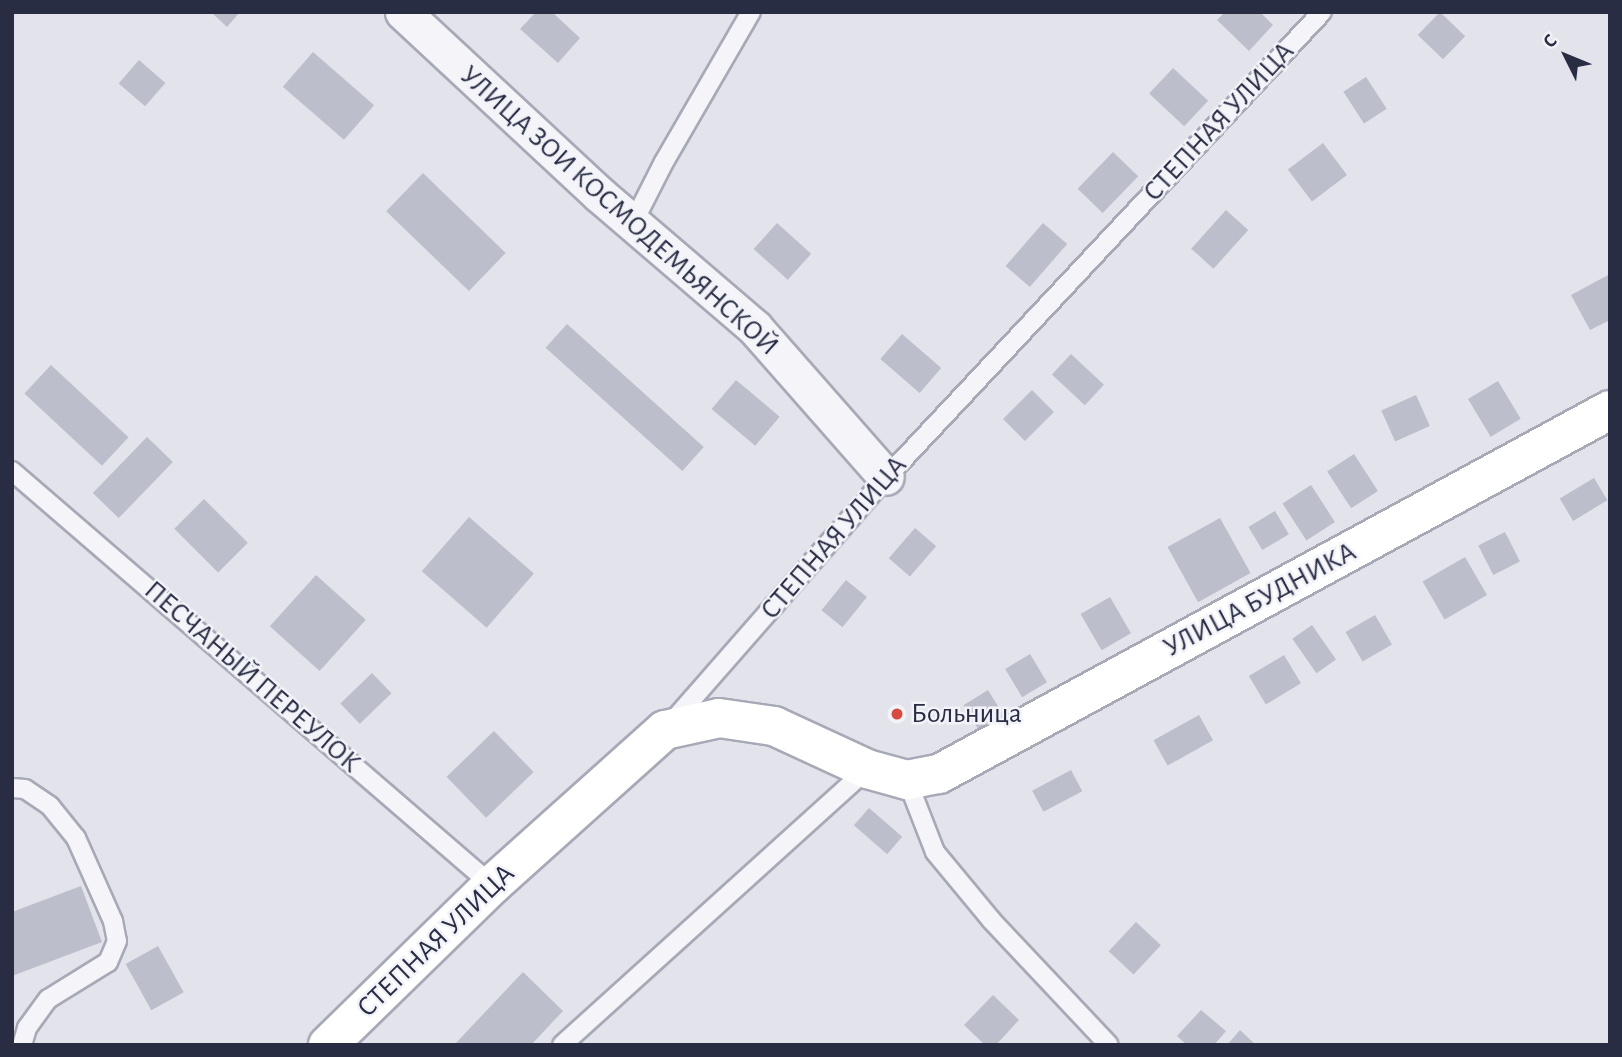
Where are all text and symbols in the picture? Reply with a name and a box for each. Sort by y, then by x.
north arrow [1531,21,1601,91]
text: С [1540,31,1561,52]
street label: СТЕПНАЯ УЛИЦА [1136,35,1302,209]
street label: УЛИЦА ЗОИ КОСМОДЕМЬЯНСКОЙ [453,59,785,363]
street label: СТЕПНАЯ УЛИЦА [754,449,914,627]
street label: УЛИЦА БУДНИКА [1158,535,1362,665]
street label: ПЕСЧАНЫЙ ПЕРЕУЛОК [137,574,367,780]
place label: Больница [911,697,1022,731]
marker: Больница [889,706,905,722]
street label: СТЕПНАЯ УЛИЦА [350,857,522,1025]

